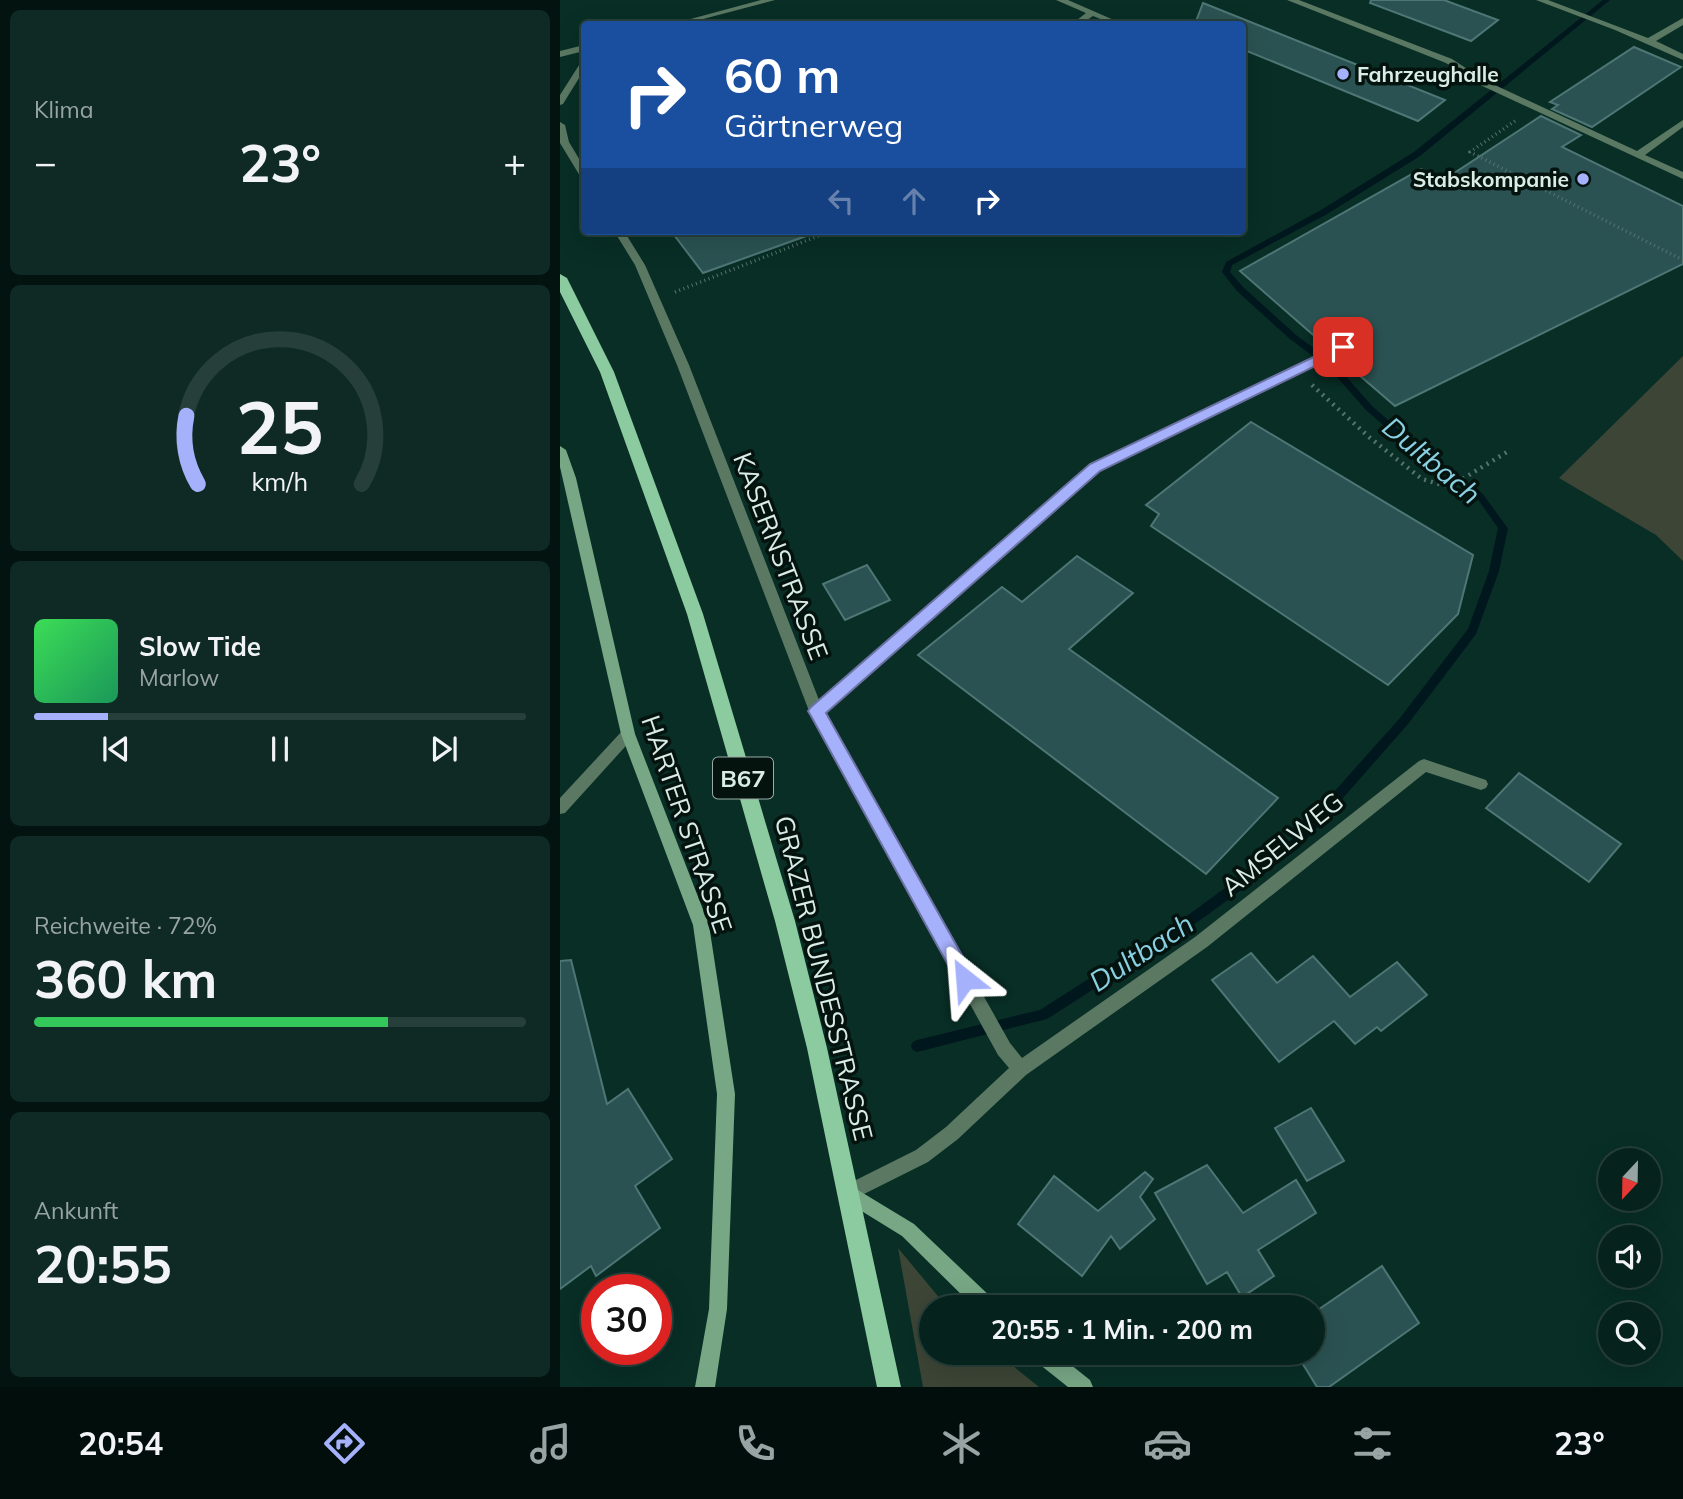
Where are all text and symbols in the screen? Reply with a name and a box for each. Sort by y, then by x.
text: 60 m [724,44,840,105]
icon: right [609,49,700,140]
place label: Fahrzeughalle [1357,61,1499,87]
marker: Fahrzeughalle [1335,66,1351,82]
text: Klima [34,95,94,124]
text: Gärtnerweg [724,105,903,145]
text: 23° [239,130,321,195]
text: − [34,138,57,186]
text: + [503,138,526,186]
place label: Stabskompanie [1413,166,1569,192]
marker: Stabskompanie [1575,171,1591,187]
icon: left [822,182,860,220]
icon: ahead [895,182,933,220]
icon: right [968,182,1006,220]
pin [1313,317,1373,377]
icon: arrive [1324,328,1362,366]
text: 25 [236,382,324,473]
water label: Dultbach [1376,409,1488,511]
street label: KASERNSTRASSE [726,448,836,664]
text: km/h [252,466,308,497]
text: Slow Tide [139,630,261,663]
text: Marlow [139,663,219,692]
street label: HARTER STRASSE [634,711,740,937]
icon: previous [97,730,135,768]
icon: pause [261,730,299,768]
icon: next [425,730,463,768]
road number: B67 [713,758,773,798]
street label: AMSELWEG [1214,785,1350,903]
street label: GRAZER BUNDESSTRASSE [768,812,880,1144]
water label: Dultbach [1082,905,1200,999]
text: Reichweite · 72% [34,911,217,940]
position arrow [928,942,1002,1016]
text: 360 km [34,946,217,1011]
north arrow [1598,1148,1661,1211]
map controls [1598,1148,1661,1365]
text: Ankunft [34,1196,118,1225]
button: sound [1598,1225,1661,1288]
text: 20:55 [34,1231,172,1296]
speed limit sign: 30 [581,1274,672,1365]
button: search [1598,1302,1661,1365]
text: 20:55 · 1 Min. · 200 m [991,1313,1253,1346]
icon: directions [320,1419,369,1468]
icon: music [526,1419,575,1468]
icon: phone [731,1419,780,1468]
icon: climate [937,1419,986,1468]
icon: car [1143,1419,1192,1468]
icon: filters [1348,1419,1397,1468]
text: 20:54 [78,1423,163,1463]
text: 23° [1554,1423,1605,1463]

